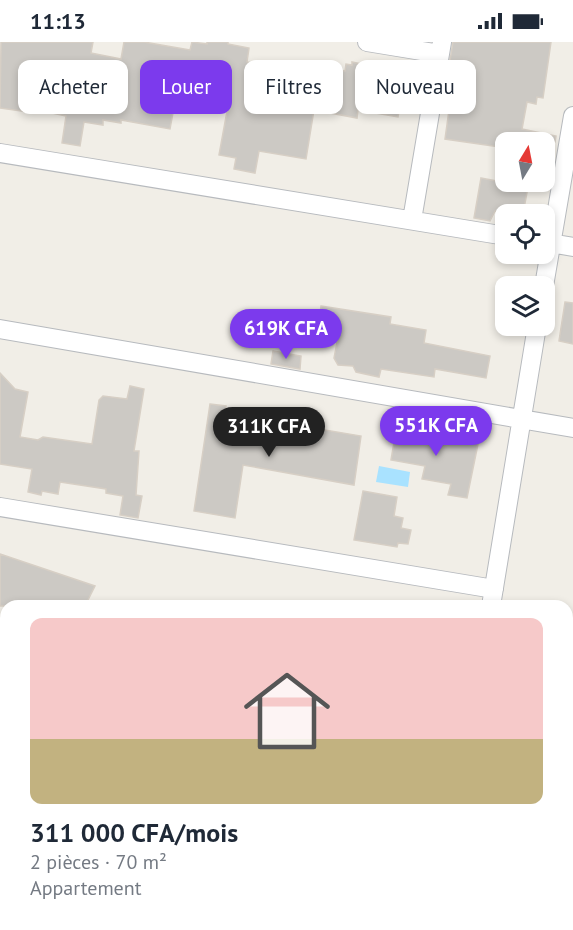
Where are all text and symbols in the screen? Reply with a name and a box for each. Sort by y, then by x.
text: 11:13 [30,7,86,35]
chip: Acheter [18,60,128,114]
chip: Louer [140,60,232,114]
chip: Filtres [244,60,343,114]
chip: Nouveau [355,60,476,114]
north arrow [495,132,555,192]
map controls [495,132,555,336]
button: locate [495,204,555,264]
button: layers [495,276,555,336]
pin: 619K CFA [224,309,348,360]
text: 619K CFA [244,315,328,341]
pin: 551K CFA [374,406,498,457]
pin: 311K CFA [207,407,331,458]
text: 551K CFA [394,412,478,438]
text: 311K CFA [227,413,311,439]
icon: home [233,657,341,765]
text: 311 000 CFA/mois [30,816,238,849]
text: 2 pièces · 70 m² [30,849,167,875]
text: Appartement [30,875,142,901]

